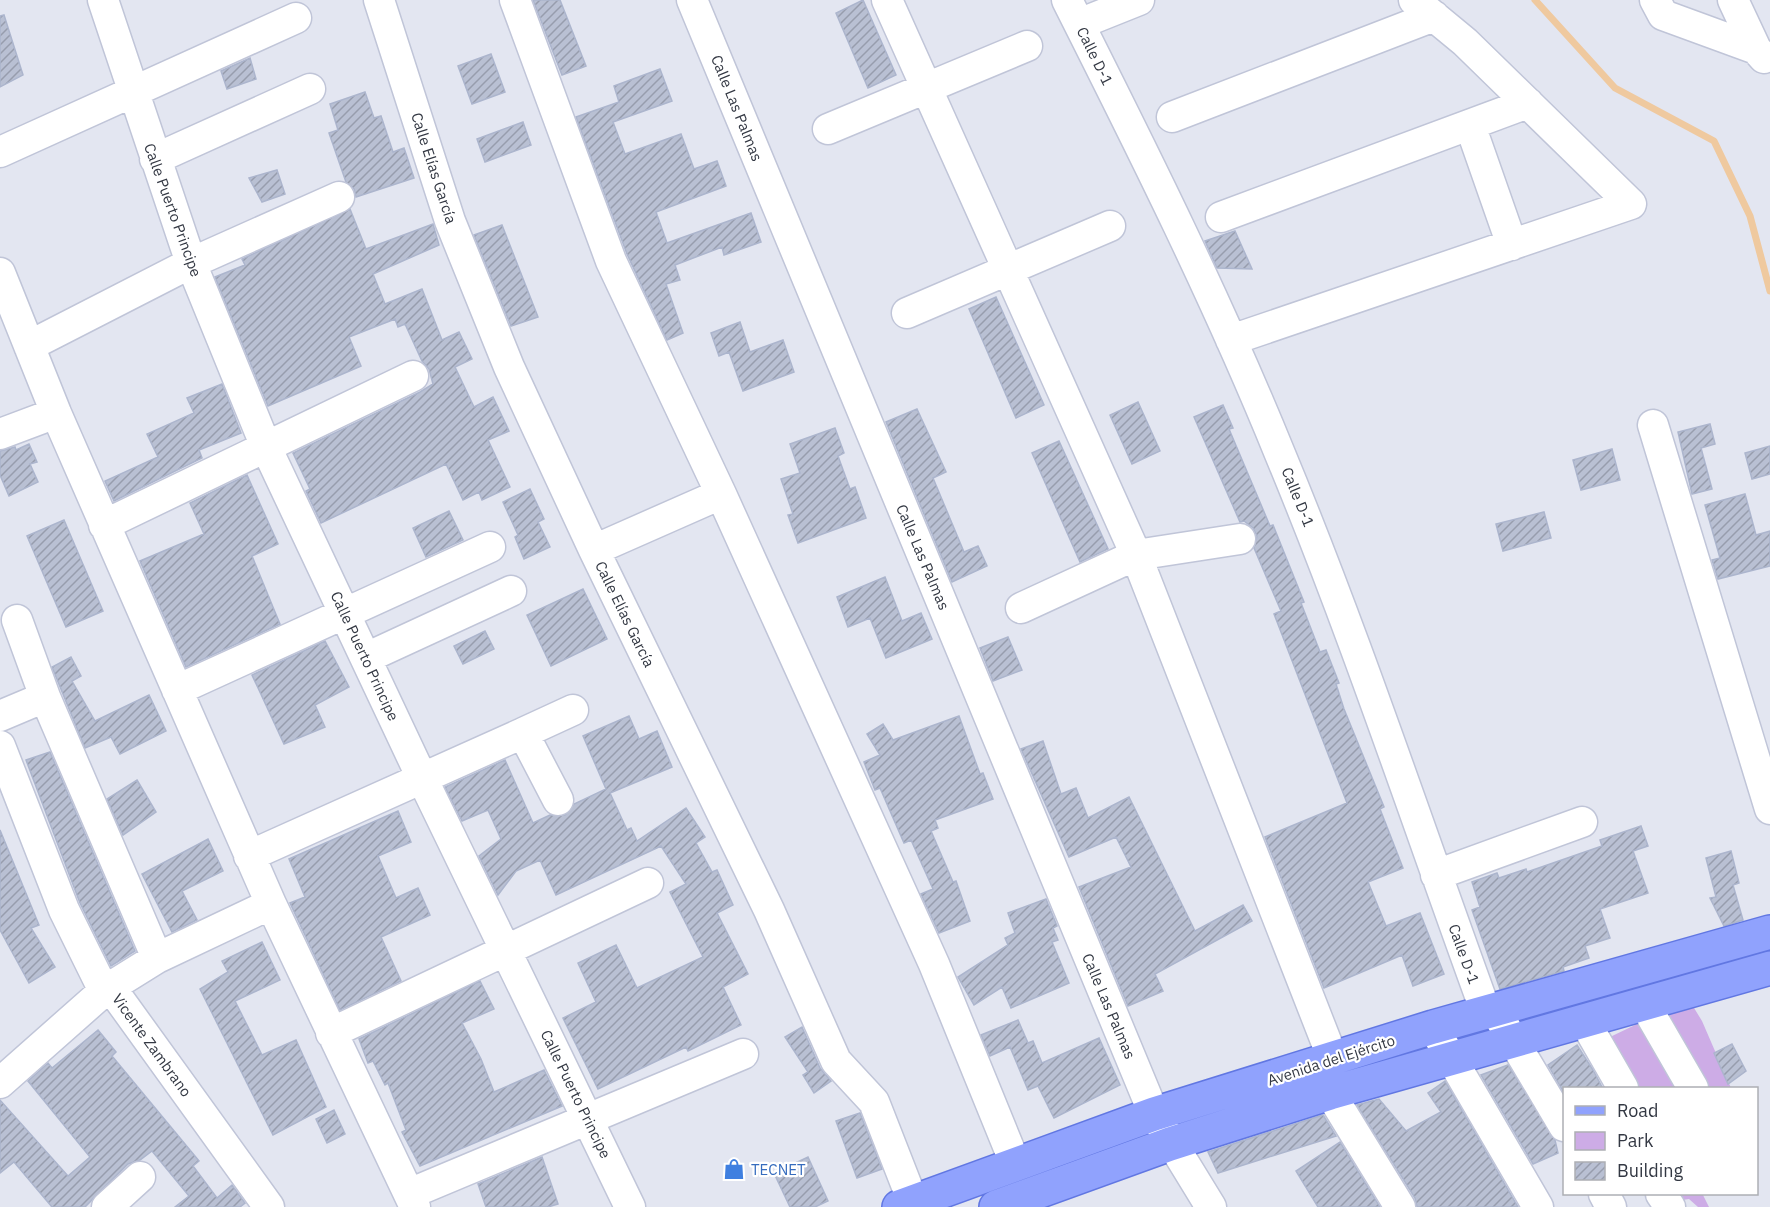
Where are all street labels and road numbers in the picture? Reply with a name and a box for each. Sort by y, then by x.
street label: Calle D-1 [1073,24,1117,88]
street label: Calle Las Palmas [707,52,767,164]
street label: Calle Elías García [407,110,461,226]
street label: Calle Puerto Principe [140,141,206,279]
street label: Calle D-1 [1277,464,1319,530]
street label: Calle Las Palmas [892,501,954,613]
street label: Calle Elías García [591,558,659,670]
street label: Calle Puerto Principe [327,588,403,724]
street label: Calle D-1 [1444,921,1484,987]
street label: Calle Las Palmas [1078,950,1140,1062]
street label: Vicente Zambrano [108,990,196,1100]
street label: Calle Puerto Principe [537,1027,615,1161]
street label: Avenida del Ejército [1265,1030,1397,1090]

